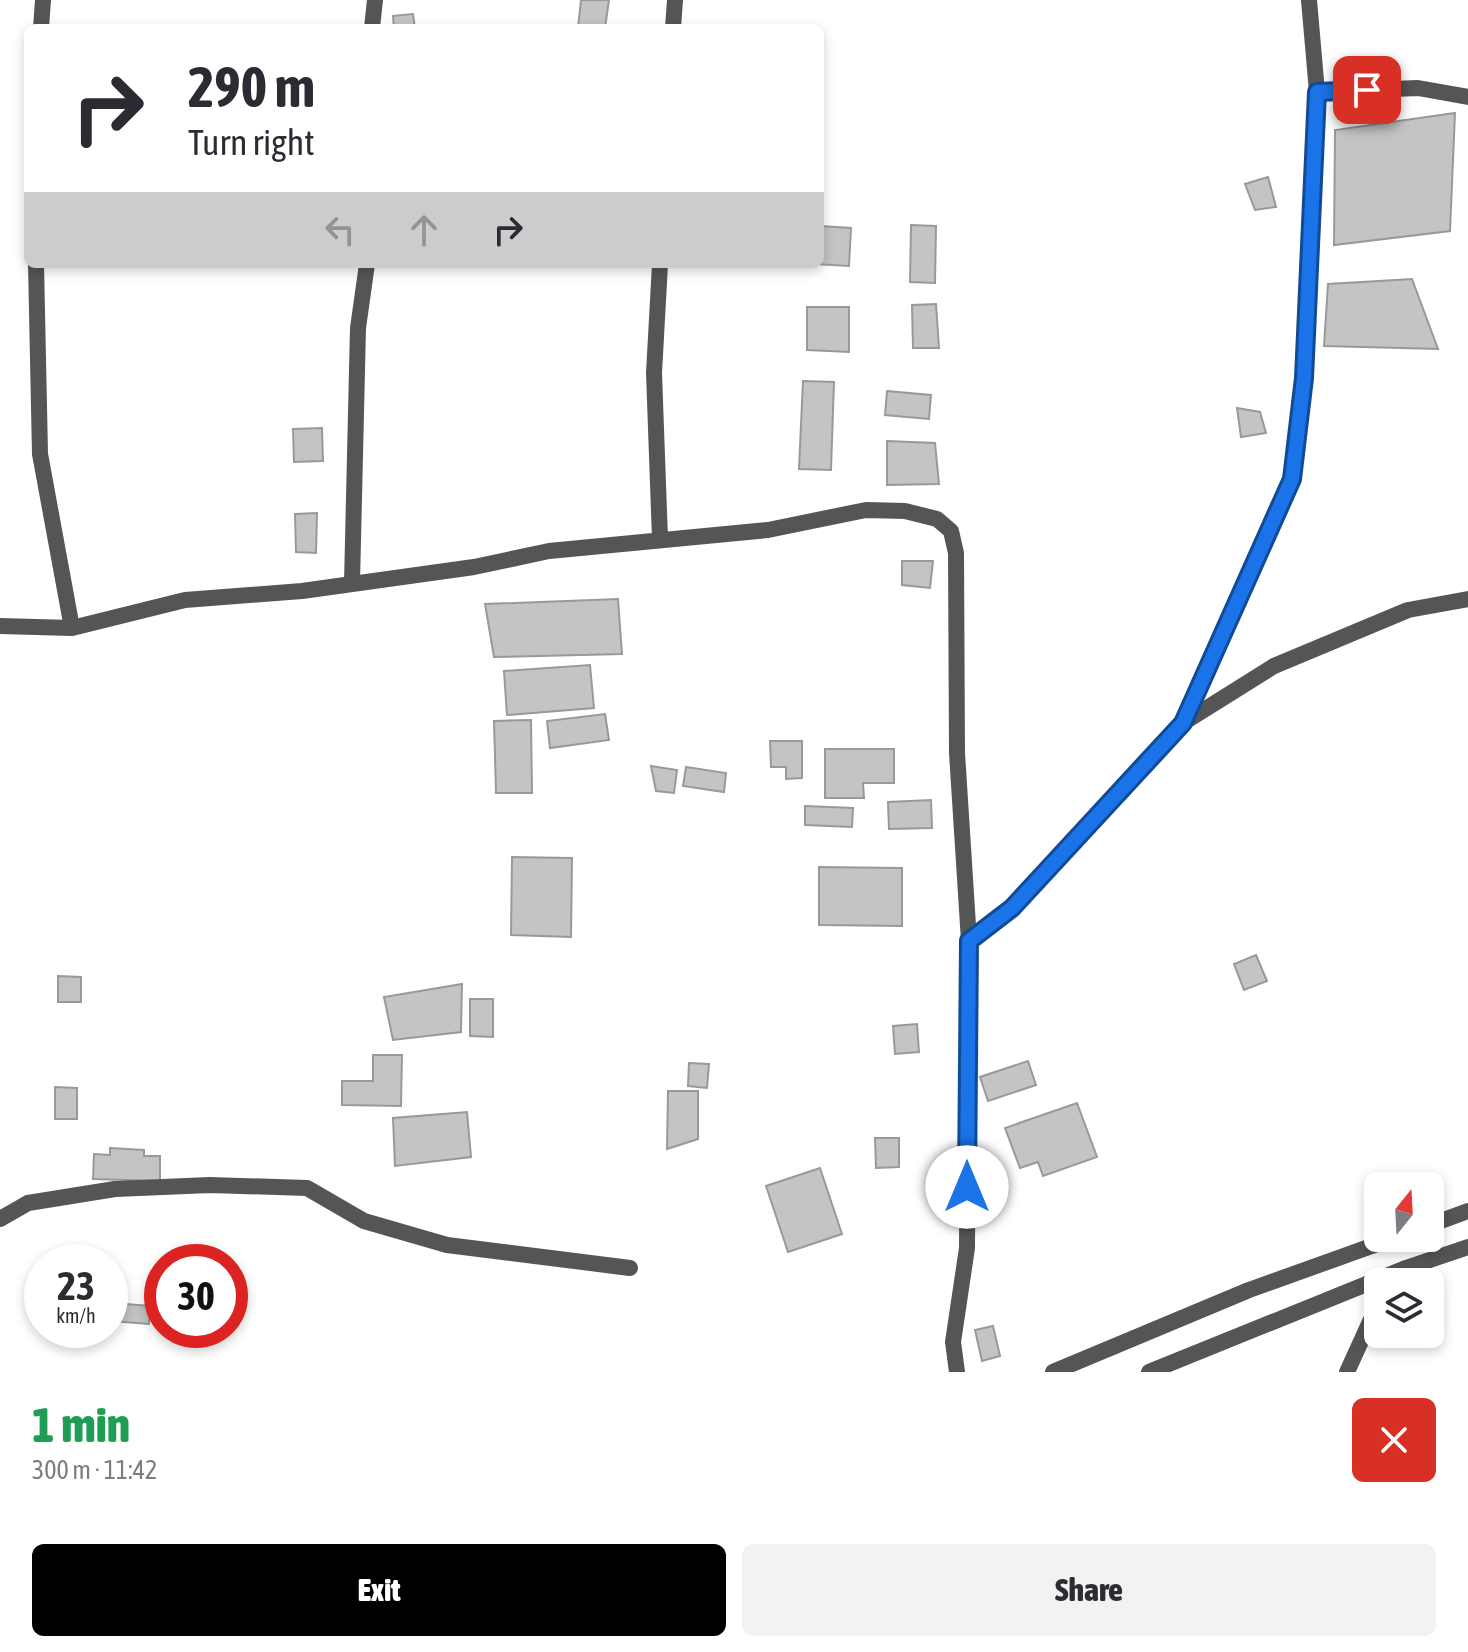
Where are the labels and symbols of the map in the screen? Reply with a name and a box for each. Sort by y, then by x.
pin [1333,56,1401,124]
position arrow [925,1145,1009,1229]
north arrow [1364,1172,1444,1252]
speed limit sign: 30 [144,1244,248,1348]

